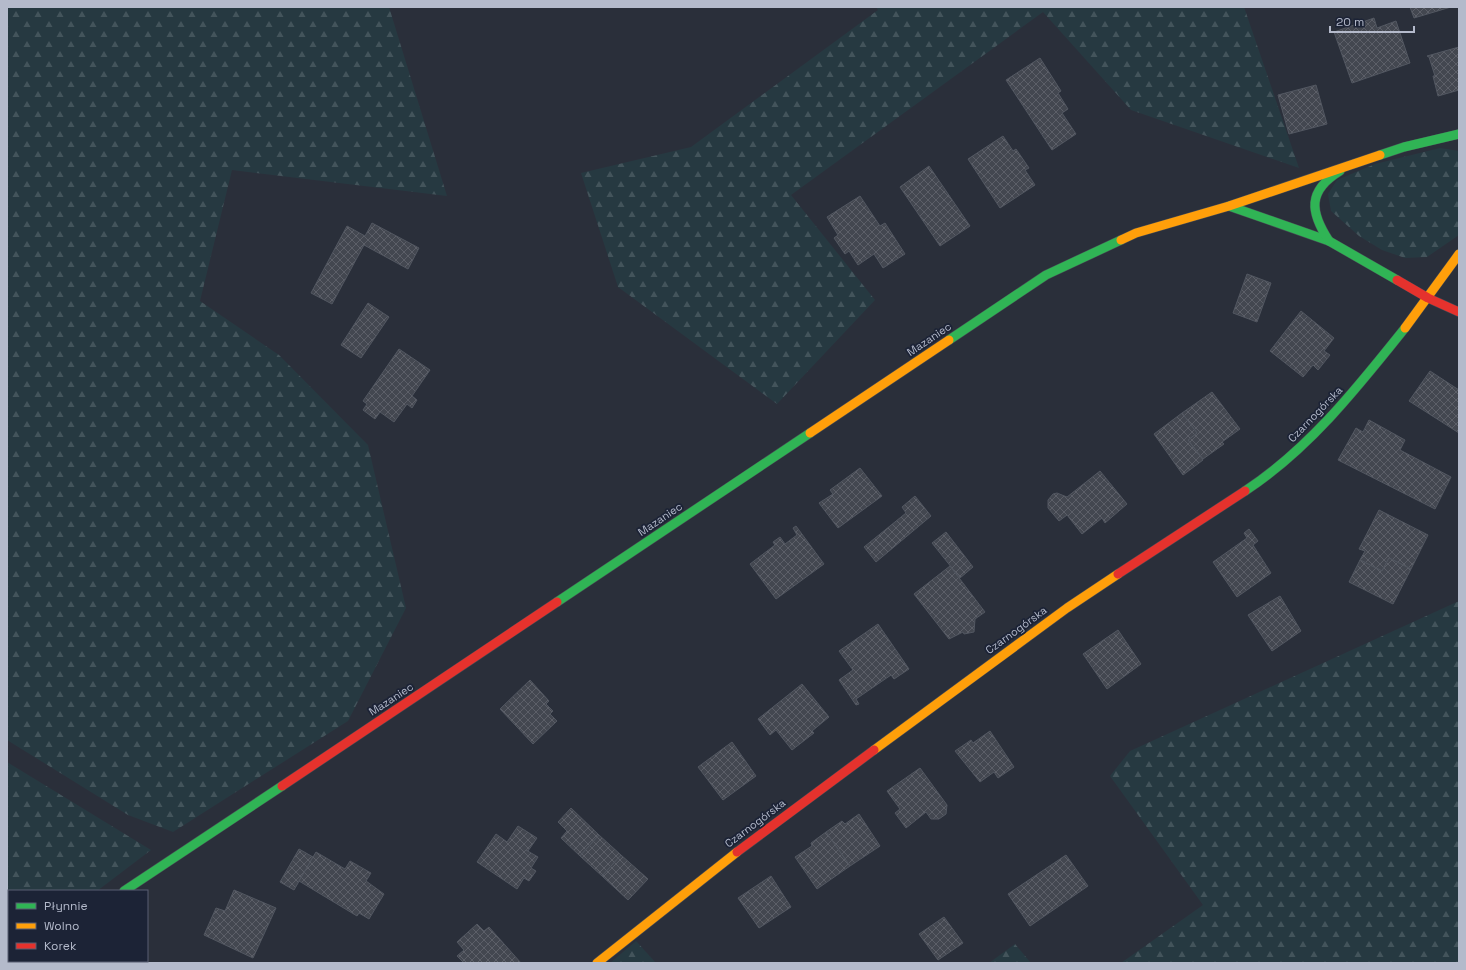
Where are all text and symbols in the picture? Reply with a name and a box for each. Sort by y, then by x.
scale bar [1330,8,1414,34]
text: 20 m [1336,14,1364,30]
street label: Mazaniec [904,319,954,359]
street label: Czarnogórska [1285,383,1346,445]
street label: Mazaniec [635,499,685,539]
street label: Czarnogórska [983,603,1050,657]
street label: Mazaniec [366,679,416,719]
street label: Czarnogórska [722,795,789,850]
legend [8,890,148,962]
text: Płynnie [44,898,88,914]
text: Wolno [44,918,79,934]
text: Korek [44,938,77,954]

